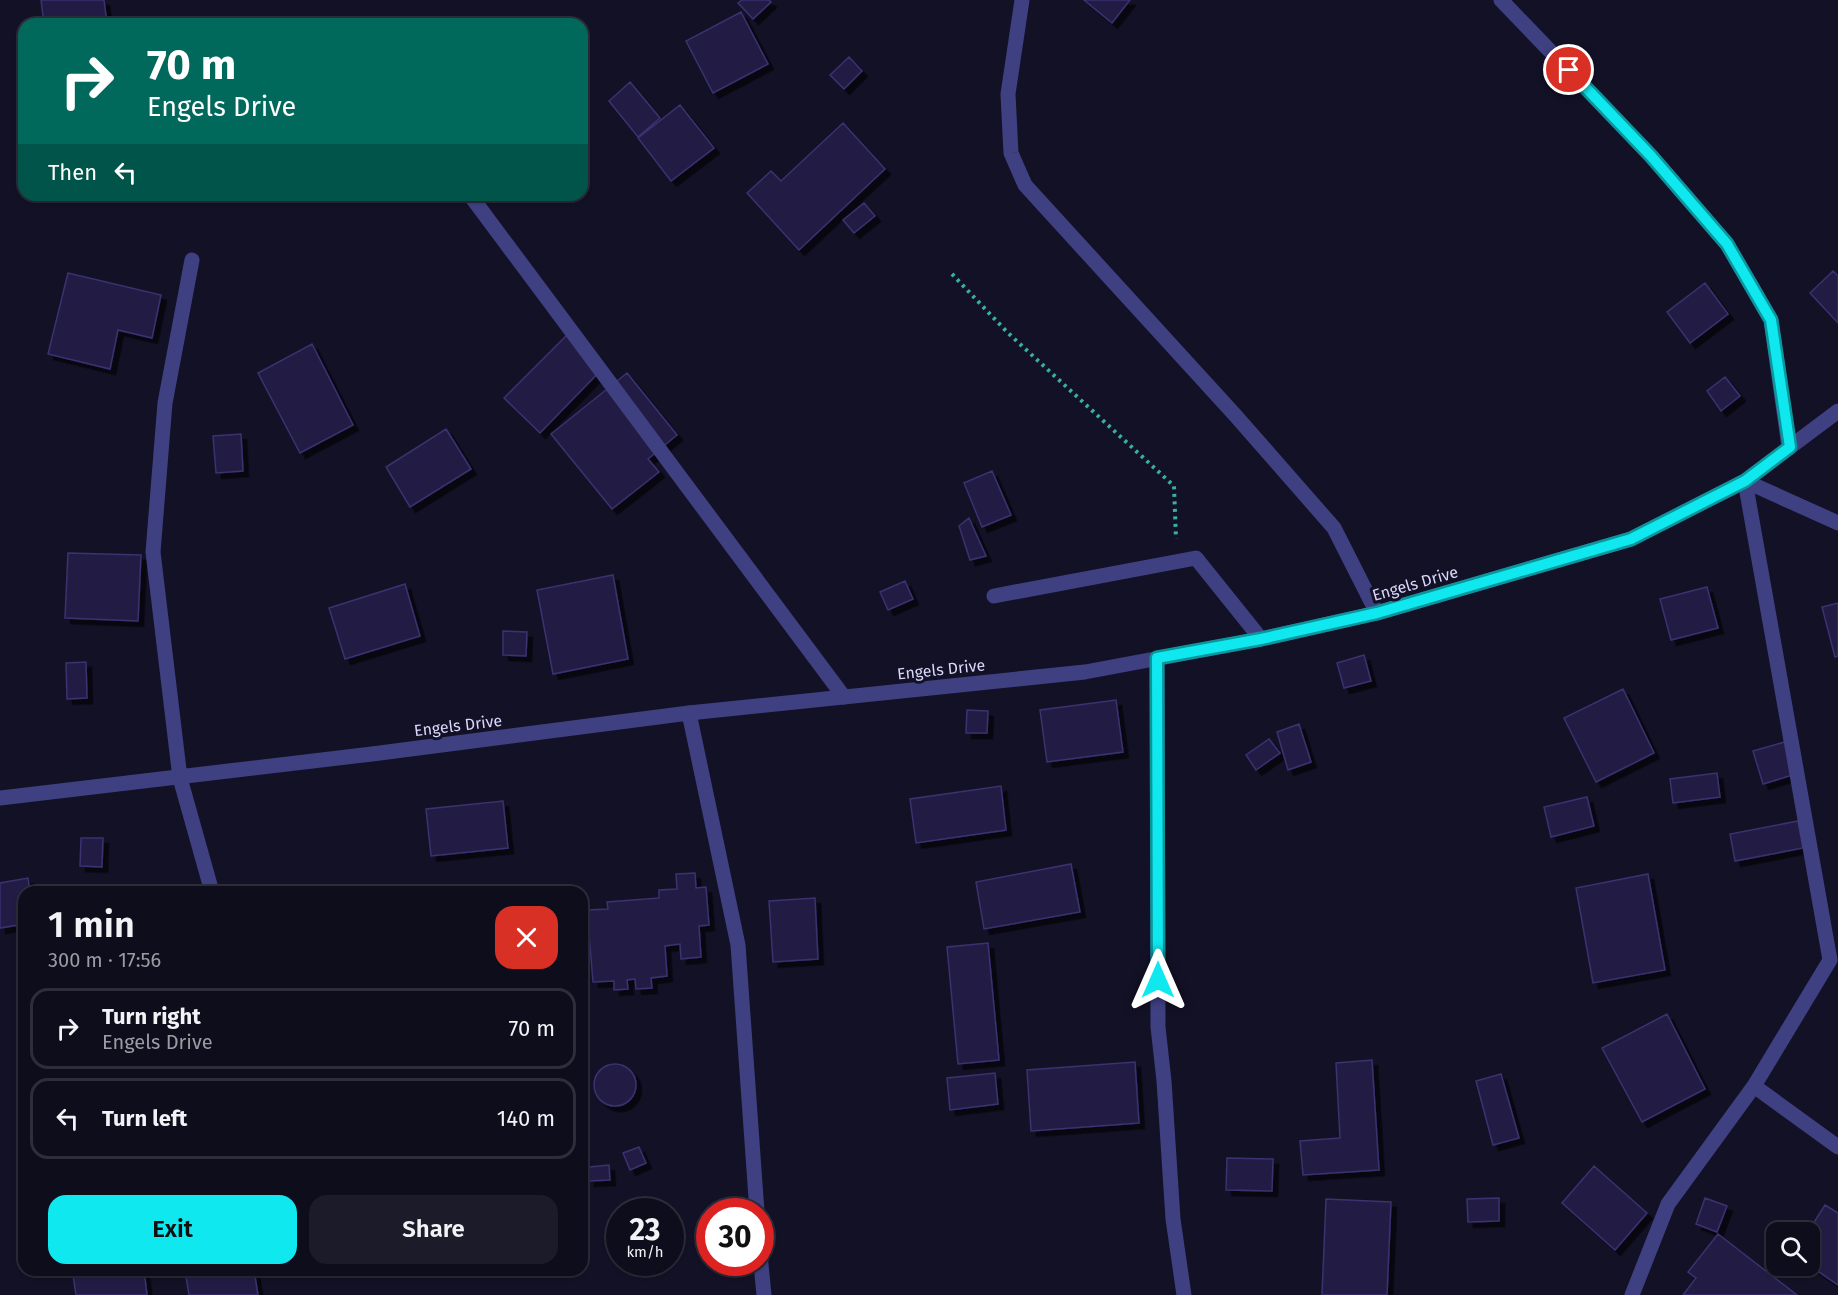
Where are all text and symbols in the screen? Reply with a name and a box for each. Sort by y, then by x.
text: 70 m [147,40,236,90]
icon: right [48,42,126,120]
pin [1543,44,1594,95]
icon: arrive [1552,53,1585,86]
text: Engels Drive [147,91,296,123]
icon: left [109,156,142,189]
text: Then [48,159,97,186]
street label: Engels Drive [1370,562,1460,605]
street label: Engels Drive [896,655,986,684]
street label: Engels Drive [413,711,503,740]
text: 1 min [48,903,135,947]
button: close [495,906,558,969]
text: 300 m · 17:56 [48,948,161,972]
position arrow [1126,948,1190,1012]
text: Turn right [102,1003,201,1030]
icon: right [51,1012,84,1045]
text: 70 m [509,1015,555,1042]
text: Engels Drive [102,1030,213,1054]
icon: left [51,1102,84,1135]
text: Turn left [102,1105,187,1132]
text: 140 m [497,1105,555,1132]
button: Exit [48,1195,297,1264]
button: Share [309,1195,558,1264]
speed limit sign: 30 [696,1198,774,1276]
text: 23 [630,1212,660,1248]
map controls [1766,1222,1820,1276]
button: search [1766,1222,1820,1276]
text: km/h [626,1243,664,1261]

